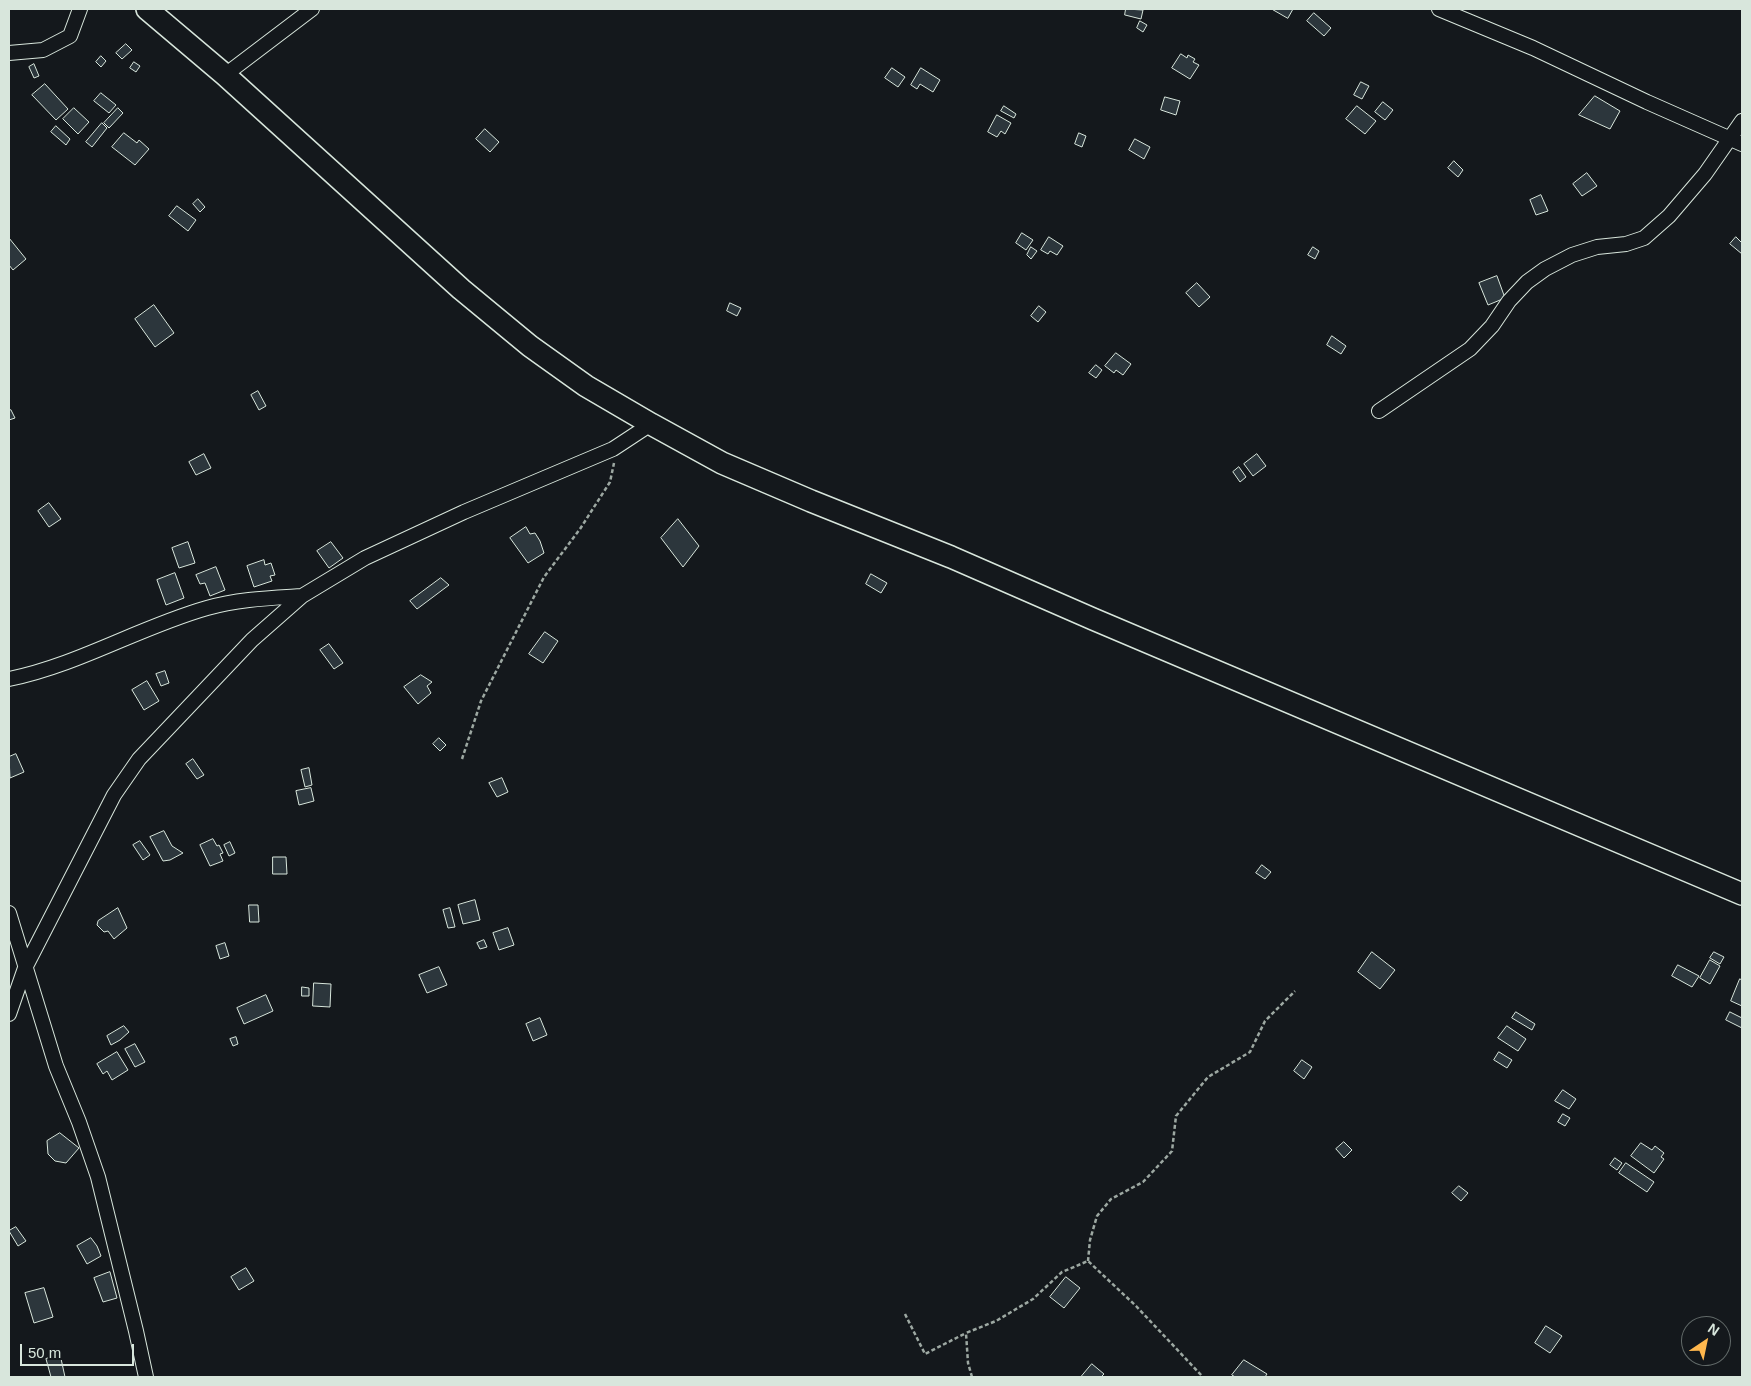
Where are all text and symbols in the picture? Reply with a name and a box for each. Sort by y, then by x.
north arrow [1681,1316,1731,1366]
text: N [1705,1320,1722,1339]
scale bar [22,1334,136,1366]
text: 50 m [28,1344,61,1361]

